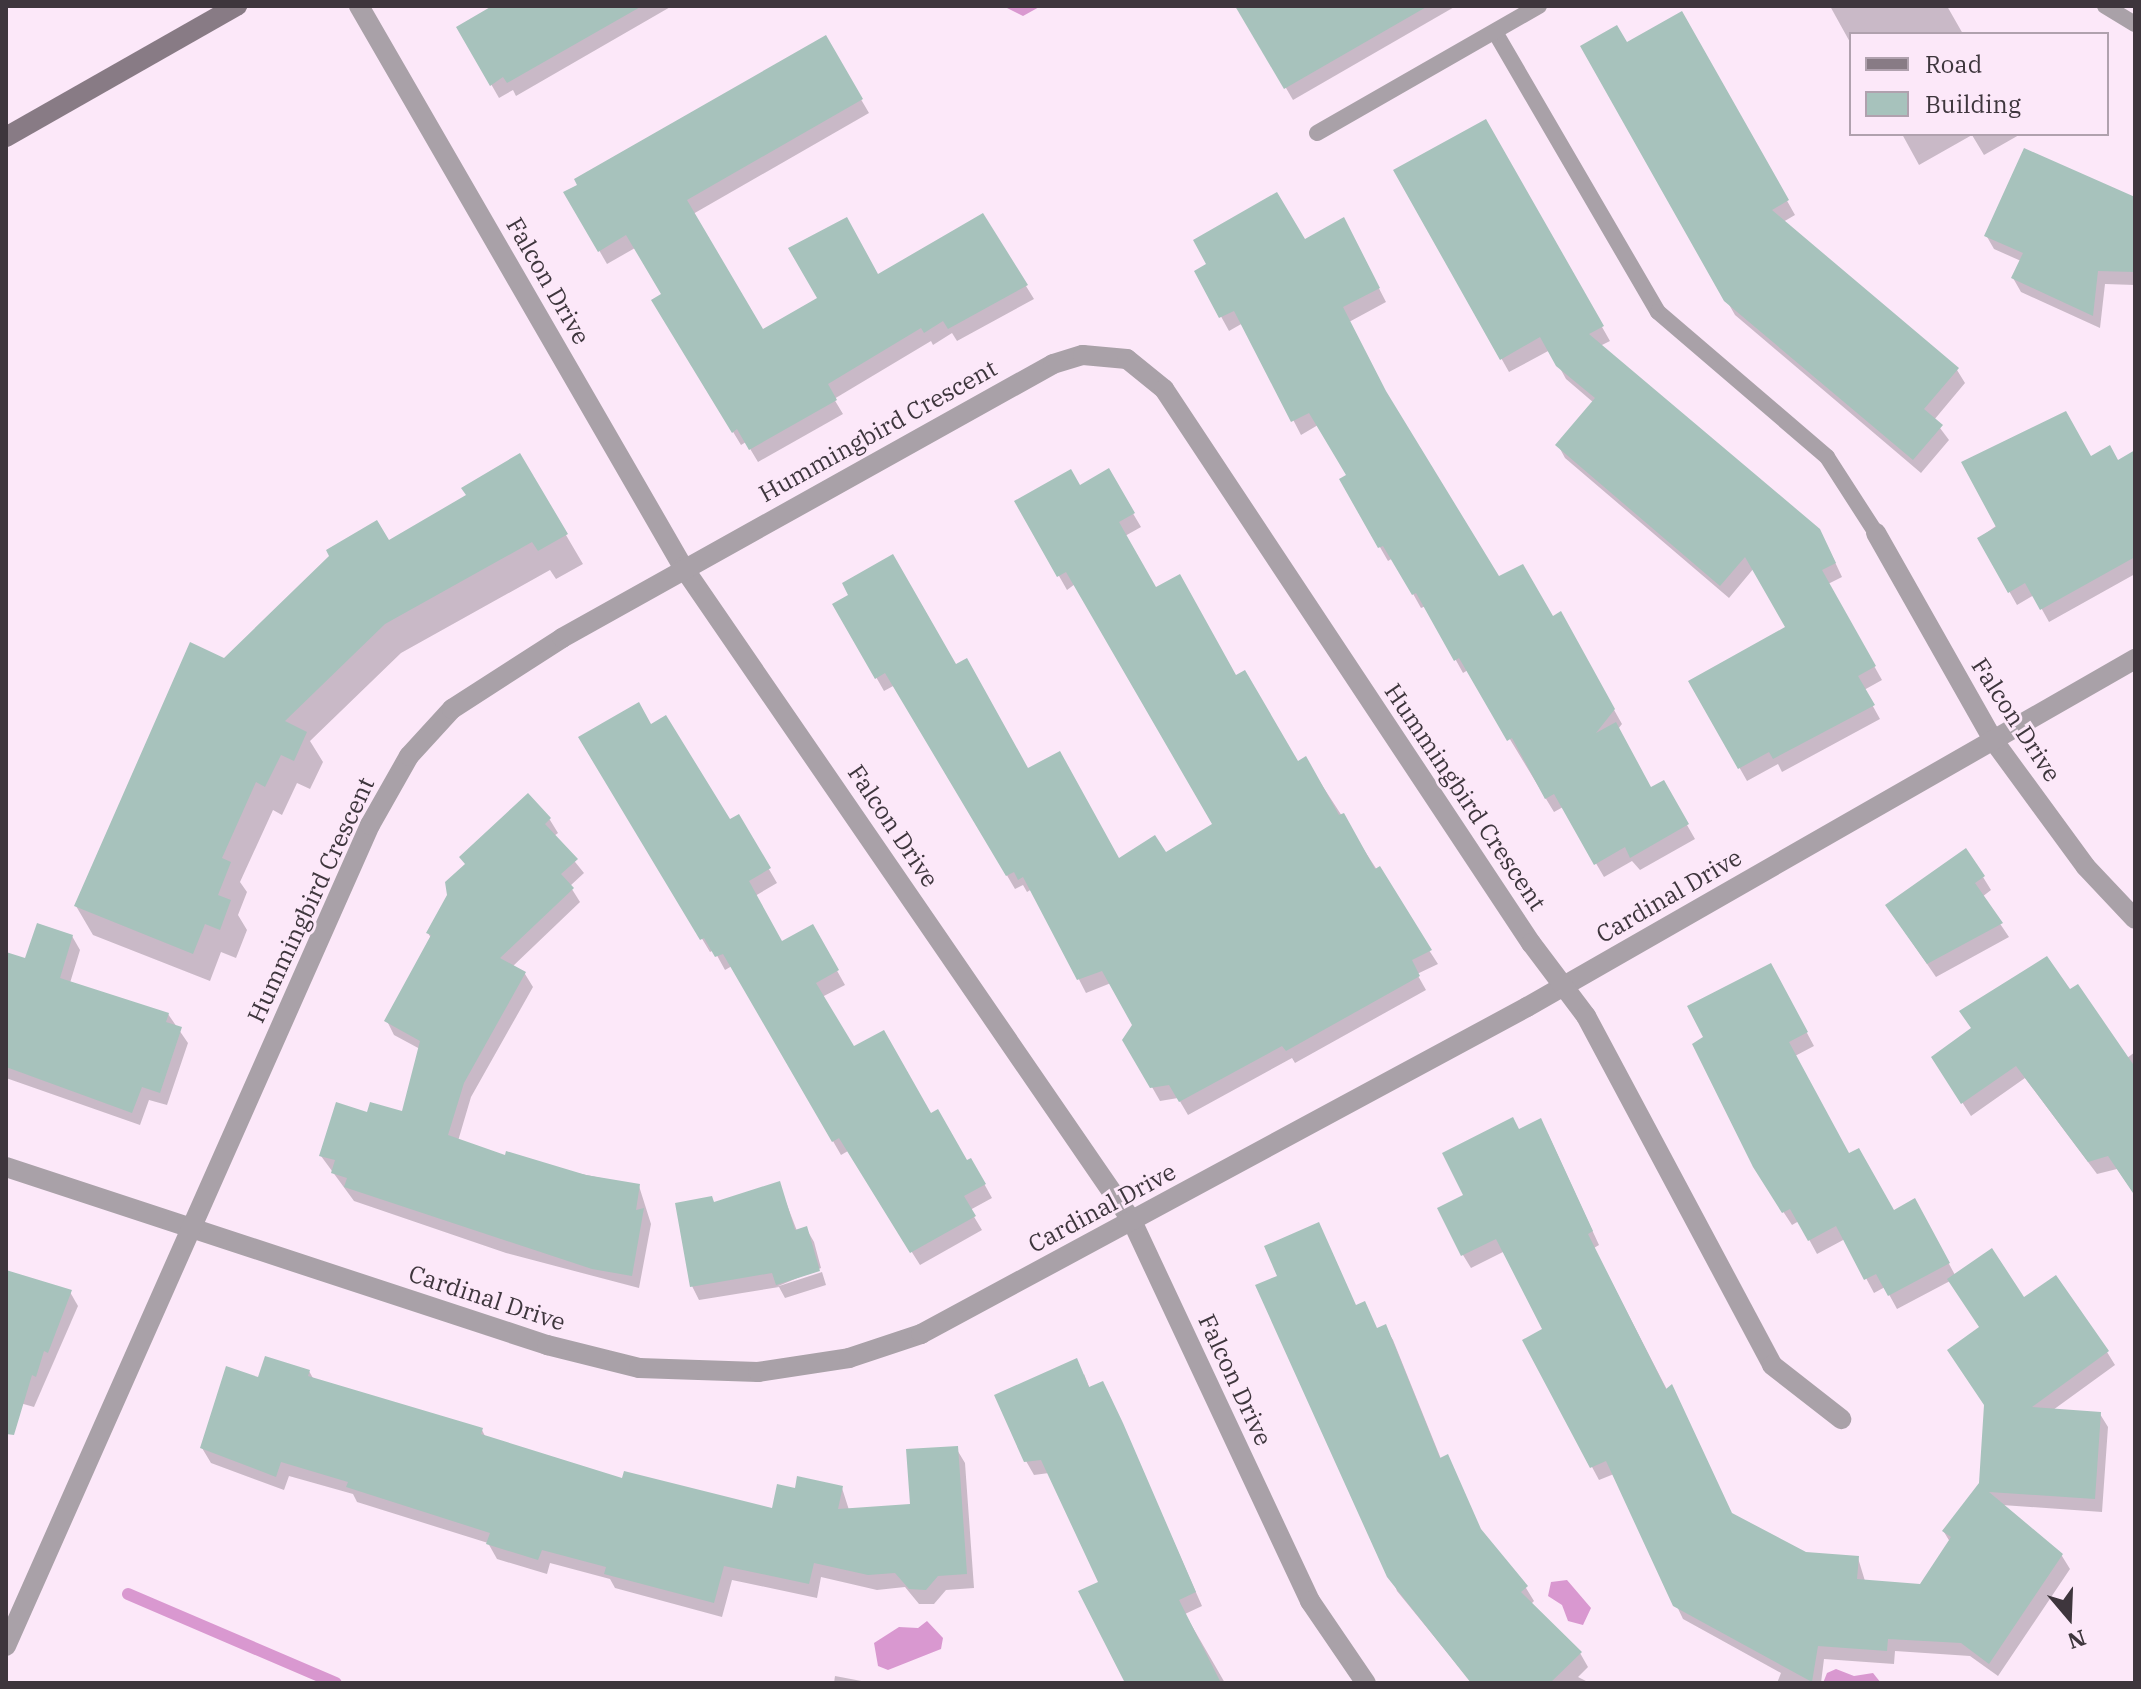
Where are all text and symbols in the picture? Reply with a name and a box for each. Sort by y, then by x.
legend [1849,32,2109,136]
text: Road [1925,48,1982,80]
text: Building [1925,88,2021,120]
street label: Falcon Drive [500,213,596,349]
street label: Hummingbird Crescent [754,354,1002,508]
street label: Falcon Drive [1965,653,2067,787]
street label: Hummingbird Crescent [1378,678,1552,916]
street label: Falcon Drive [841,759,945,893]
street label: Hummingbird Crescent [241,773,381,1027]
street label: Cardinal Drive [1591,843,1747,949]
street label: Cardinal Drive [1023,1157,1181,1259]
street label: Cardinal Drive [405,1259,569,1337]
street label: Falcon Drive [1192,1310,1278,1450]
north arrow [2029,1577,2109,1657]
text: N [2064,1624,2090,1657]

